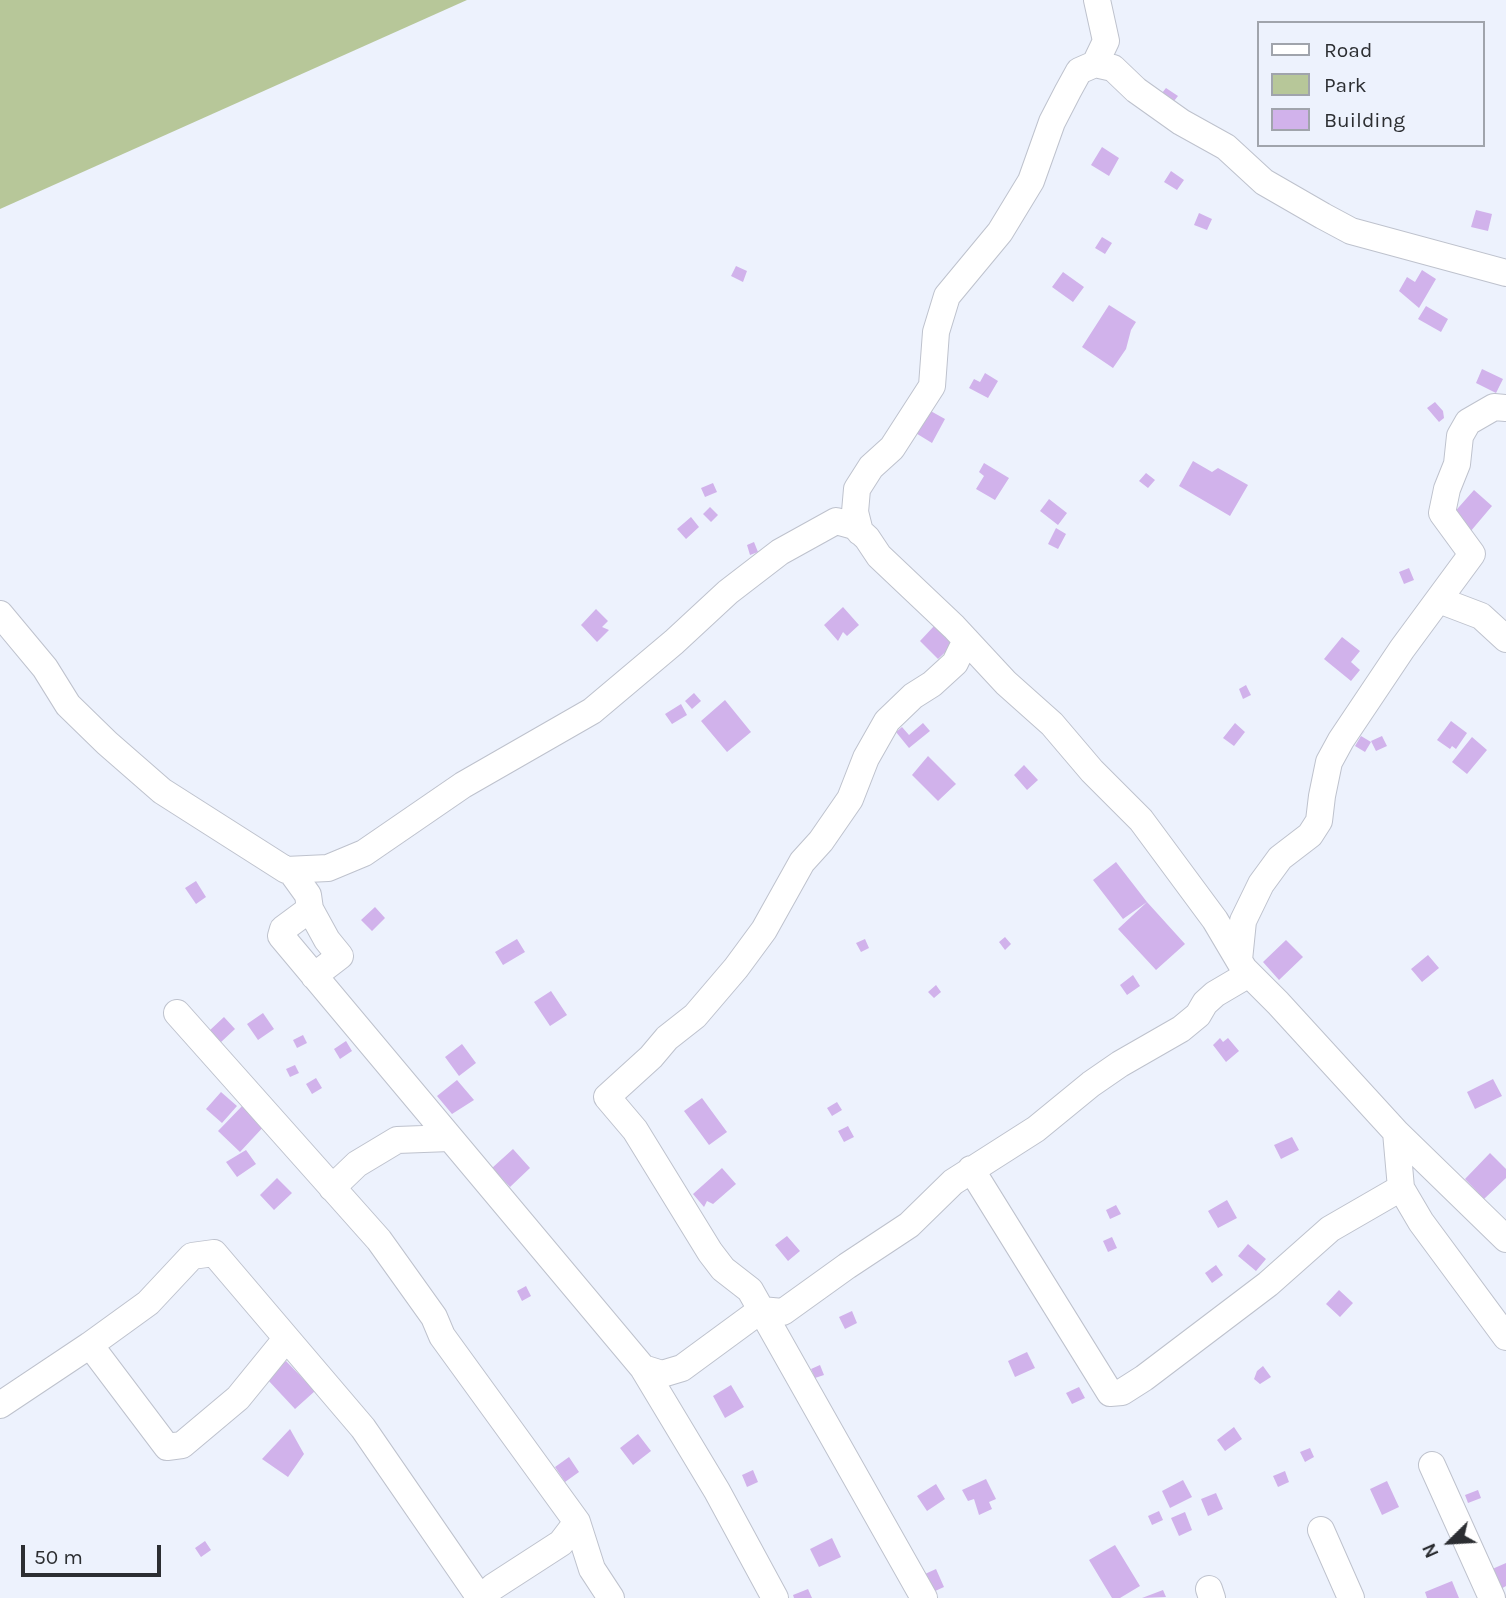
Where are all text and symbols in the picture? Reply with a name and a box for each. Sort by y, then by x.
legend [1258,21,1485,147]
text: Road [1324,38,1372,62]
text: Park [1324,73,1367,97]
text: Building [1324,108,1405,132]
north arrow [1415,1507,1485,1577]
scale bar [24,1532,164,1576]
text: N [1418,1540,1444,1561]
text: 50 m [34,1545,83,1569]

